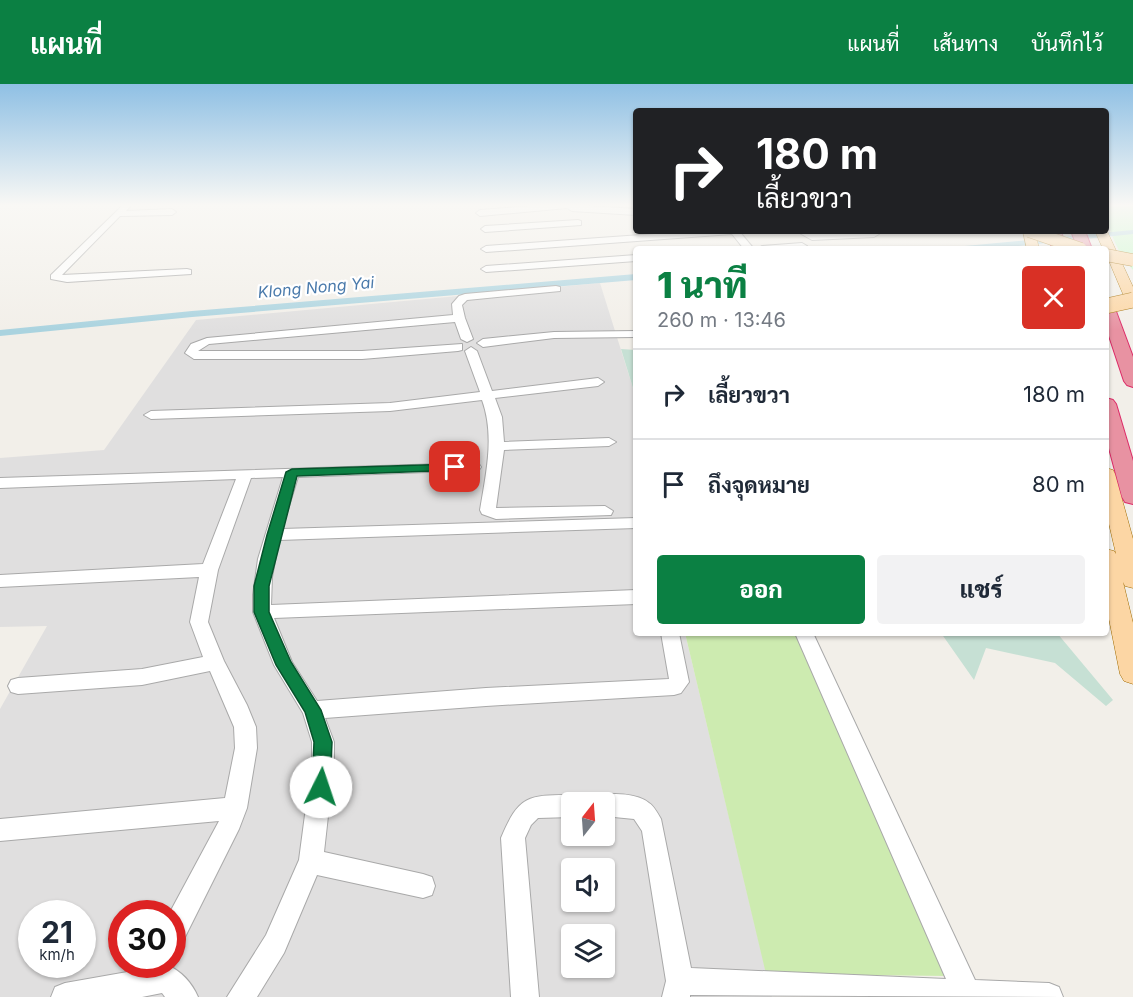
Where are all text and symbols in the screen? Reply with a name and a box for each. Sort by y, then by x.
text: แผนที่ [30,27,103,61]
text: แผนที่ [847,31,900,56]
text: เส้นทาง [933,31,998,56]
text: บันทึกไว้ [1031,31,1103,56]
text: 180 m [756,128,878,179]
icon: right [657,132,735,210]
text: เลี้ยวขวา [756,182,852,215]
text: 1 นาที [657,263,748,307]
button: close [1022,266,1085,329]
water label: Klong Nong Yai [257,272,376,302]
text: 260 m · 13:46 [657,308,786,332]
icon: right [657,378,690,411]
text: 180 m [1023,381,1085,407]
text: เลี้ยวขวา [708,382,790,408]
pin [429,441,480,492]
icon: arrive [438,450,471,483]
icon: arrive [657,468,690,501]
text: 80 m [1032,471,1085,497]
text: ถึงจุดหมาย [708,472,810,498]
button: ออก [657,555,865,624]
button: แชร์ [877,555,1085,624]
position arrow [289,755,353,819]
north arrow [561,792,615,846]
map controls [561,792,615,978]
button: sound [561,858,615,912]
speed limit sign: 30 [108,900,186,978]
text: 21 [41,914,73,950]
button: layers [561,924,615,978]
text: km/h [39,945,75,964]

